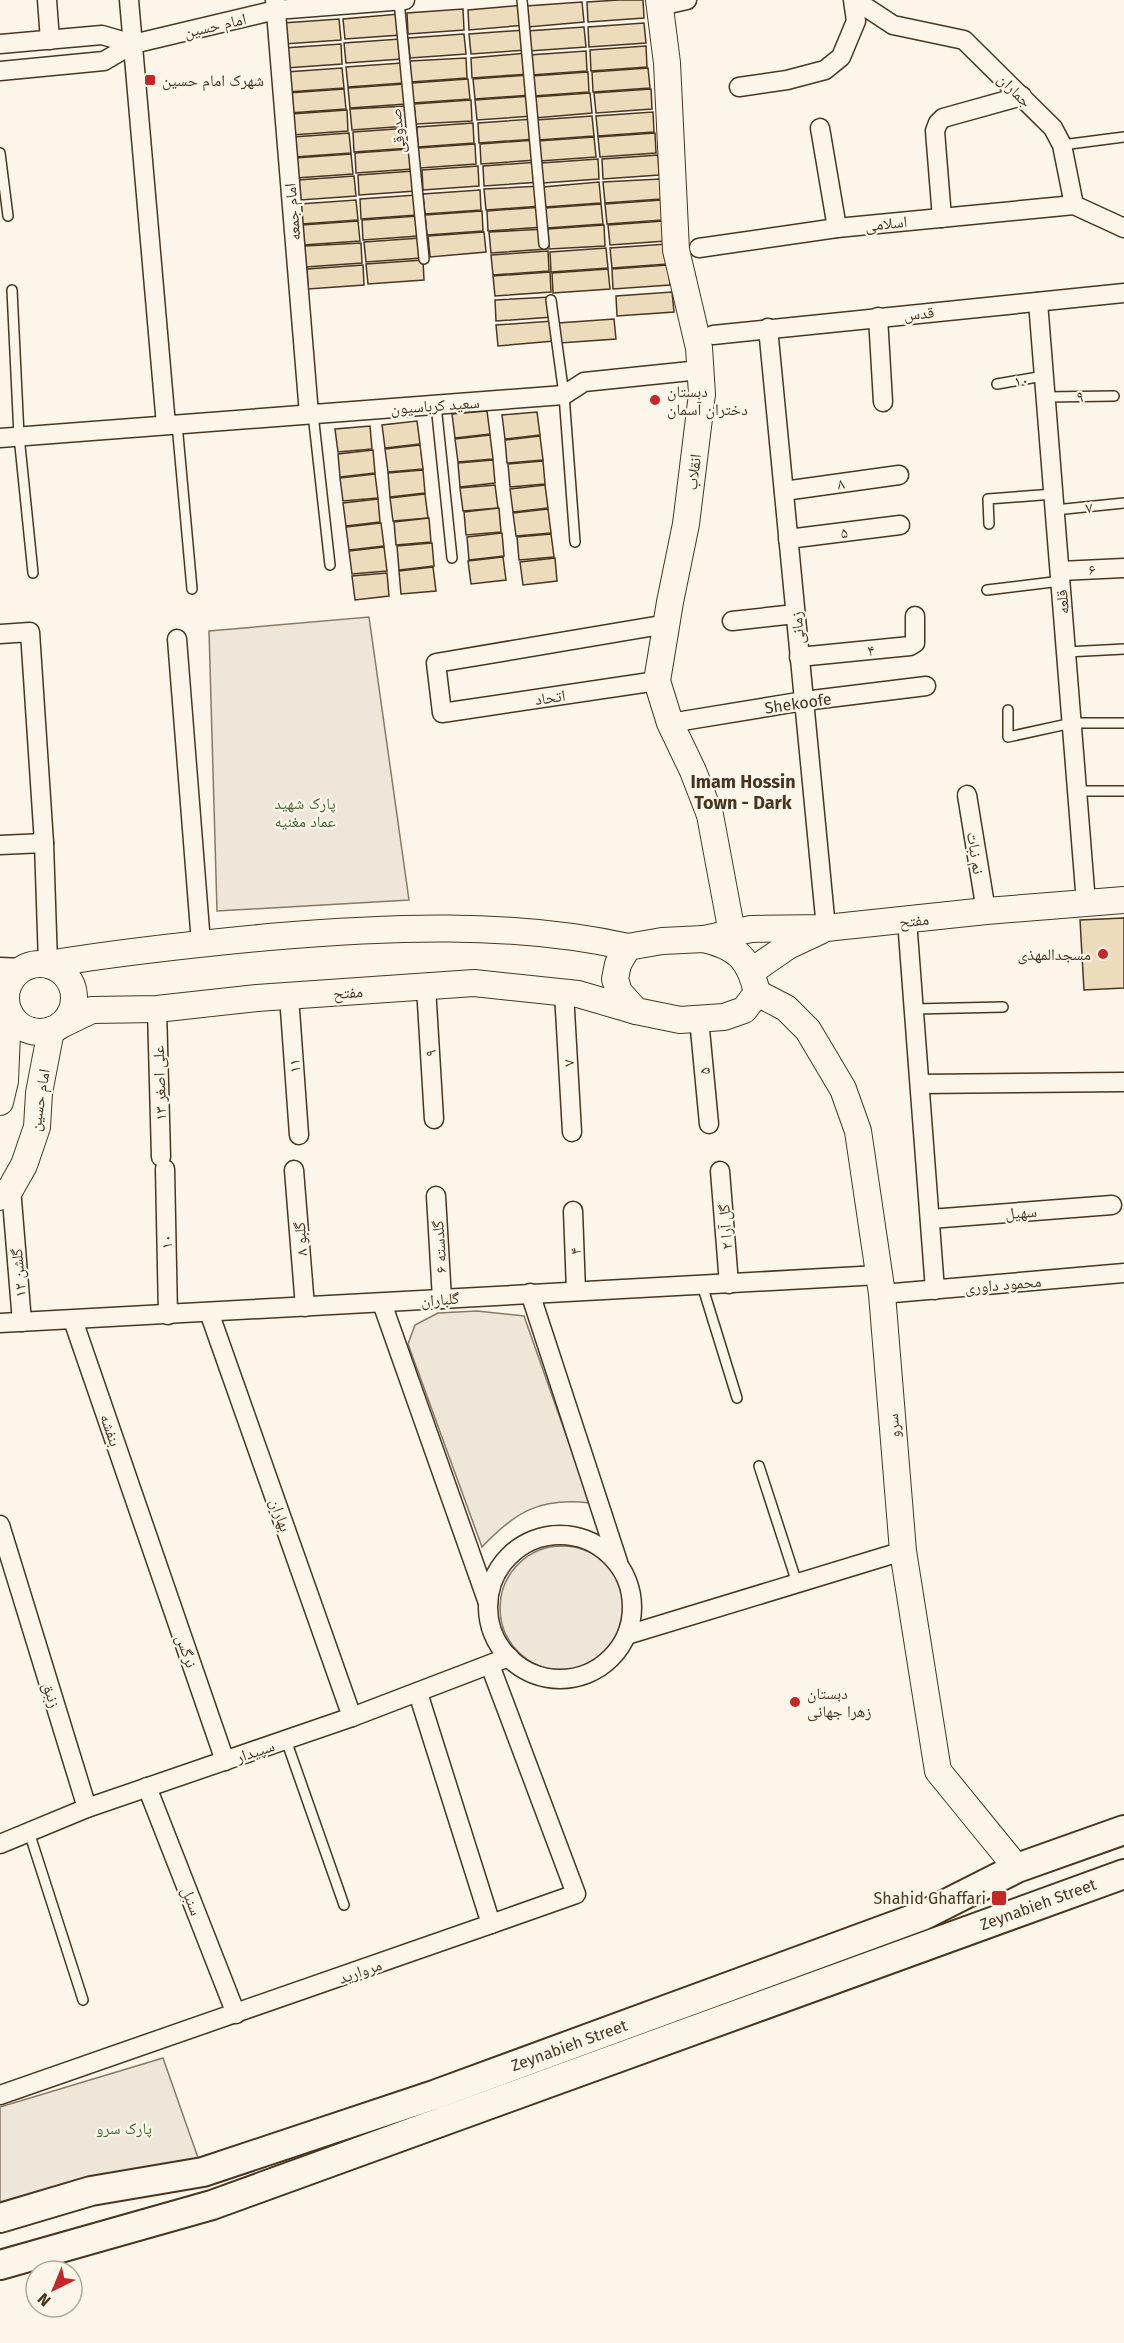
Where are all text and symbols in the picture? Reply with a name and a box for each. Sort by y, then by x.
street label: امام حسین [182,9,248,43]
street label: جماران [993,69,1036,112]
place label: شهرک امام حسین [162,71,264,91]
marker: شهرک امام حسین [143,73,157,87]
street label: صدوقی [386,107,410,155]
street label: امام جمعه [281,182,305,242]
street label: اسلامی [864,212,908,236]
street label: قدس [903,303,935,325]
street label: ۱۰ [1012,370,1030,391]
place label: دبستان دختران آسمان [667,382,748,420]
street label: ۹ [1076,387,1084,406]
street label: سعید کرباسیون [390,393,480,419]
marker: دبستان دختران آسمان [648,393,662,407]
street label: انقلاب [682,453,705,491]
street label: ۸ [836,474,846,493]
street label: ۷ [1084,498,1094,517]
street label: ۵ [839,523,849,542]
street label: ۶ [1088,560,1096,579]
street label: قلعه [1052,589,1073,615]
street label: زمانی [787,611,809,645]
street label: ۴ [866,641,876,660]
street label: اتحاد [534,686,567,709]
street label: Shekoofe [763,689,833,718]
district label: Imam Hossin Town - Dark [690,771,796,814]
park label: پارک شهید عماد مغنیه [274,794,336,831]
street label: نم نبات [962,831,988,876]
street label: مفتح [898,909,930,933]
place label: مسجدالمهذی [1017,945,1091,965]
marker: مسجدالمهذی [1096,947,1110,961]
street label: مفتح [332,982,364,1004]
street label: علی اصغر ۱۳ [149,1045,171,1121]
street label: ۹ [421,1049,440,1057]
street label: ۱۱ [285,1058,304,1074]
street label: ۷ [559,1059,578,1067]
street label: ۵ [695,1066,714,1076]
street label: امام حسین [25,1067,55,1133]
street label: سهیل [1004,1202,1038,1224]
street label: گل آرا ۲ [714,1203,738,1250]
street label: گلدسته ۶ [428,1219,451,1274]
street label: گلبو ۸ [290,1221,311,1257]
street label: ۱۰ [157,1234,176,1249]
street label: گلشن ۱۲ [7,1247,31,1298]
street label: ۴ [566,1247,585,1255]
street label: محمود داوری [964,1272,1042,1298]
street label: گلباران [420,1289,460,1311]
street label: بنفشه [96,1411,125,1449]
street label: سرو [883,1413,904,1439]
street label: بهاران [265,1496,295,1535]
street label: نرگس [171,1632,201,1671]
street label: زنبق [38,1680,64,1710]
place label: دبستان زهرا جهانی [807,1684,872,1722]
marker: دبستان زهرا جهانی [788,1695,802,1709]
street label: سپیدار [232,1736,277,1767]
street label: Zeynabieh Street [977,1875,1099,1934]
street label: سنبل [176,1884,206,1919]
place label: Shahid Ghaffari [874,1889,986,1908]
marker: Shahid Ghaffari [990,1889,1008,1907]
street label: مروارید [336,1955,384,1988]
street label: Zeynabieh Street [508,2016,630,2075]
park label: پارک سرو [96,2119,152,2138]
north arrow [24,2259,84,2319]
text: N [34,2289,54,2310]

